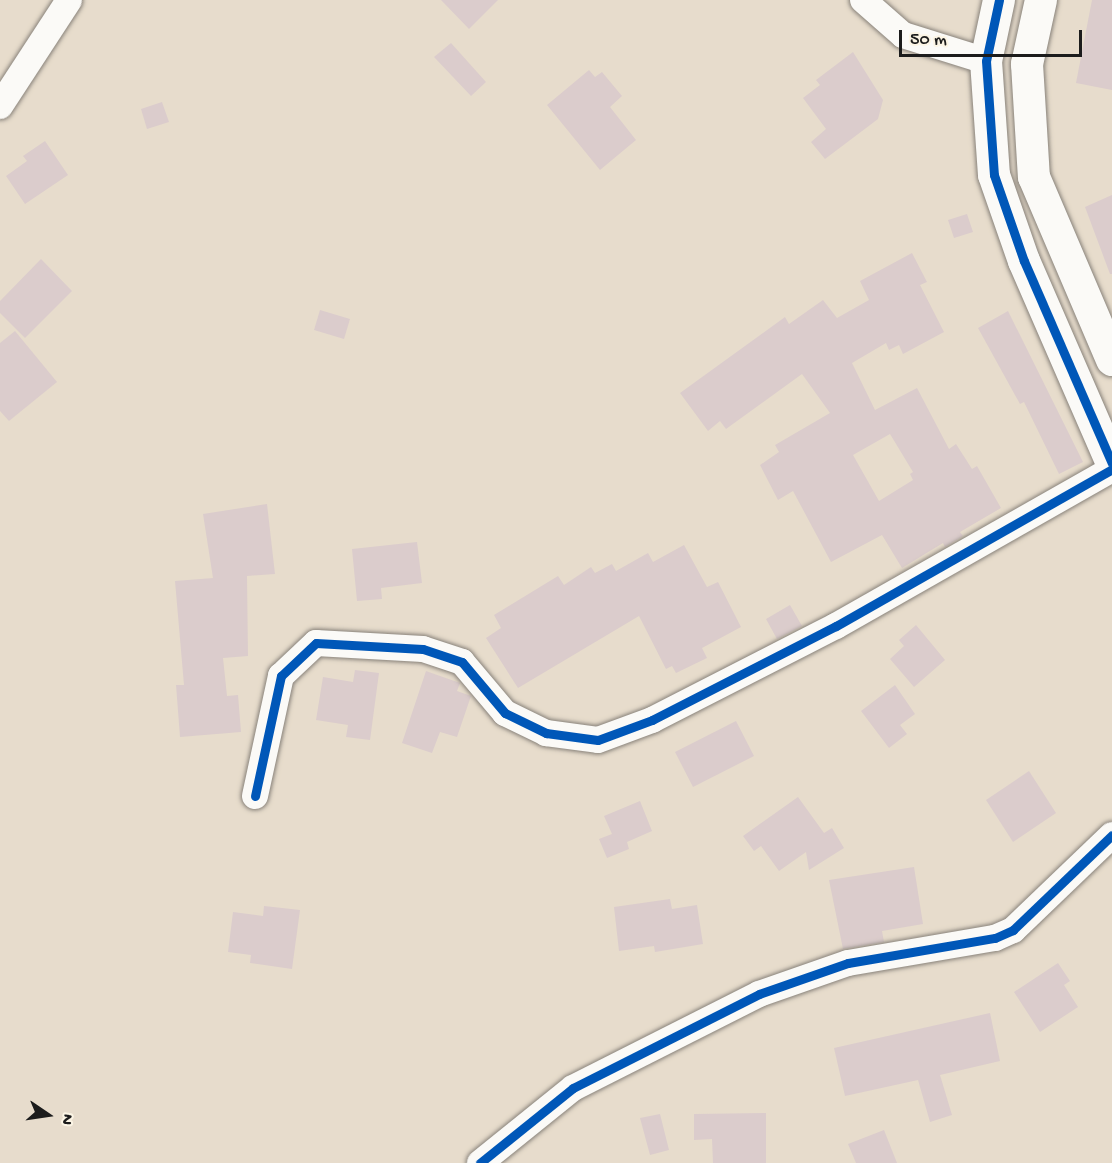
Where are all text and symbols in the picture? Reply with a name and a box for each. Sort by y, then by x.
scale bar [902,18,1085,56]
text: 50 m [910,30,947,51]
north arrow [18,1085,78,1145]
text: N [56,1112,76,1126]

